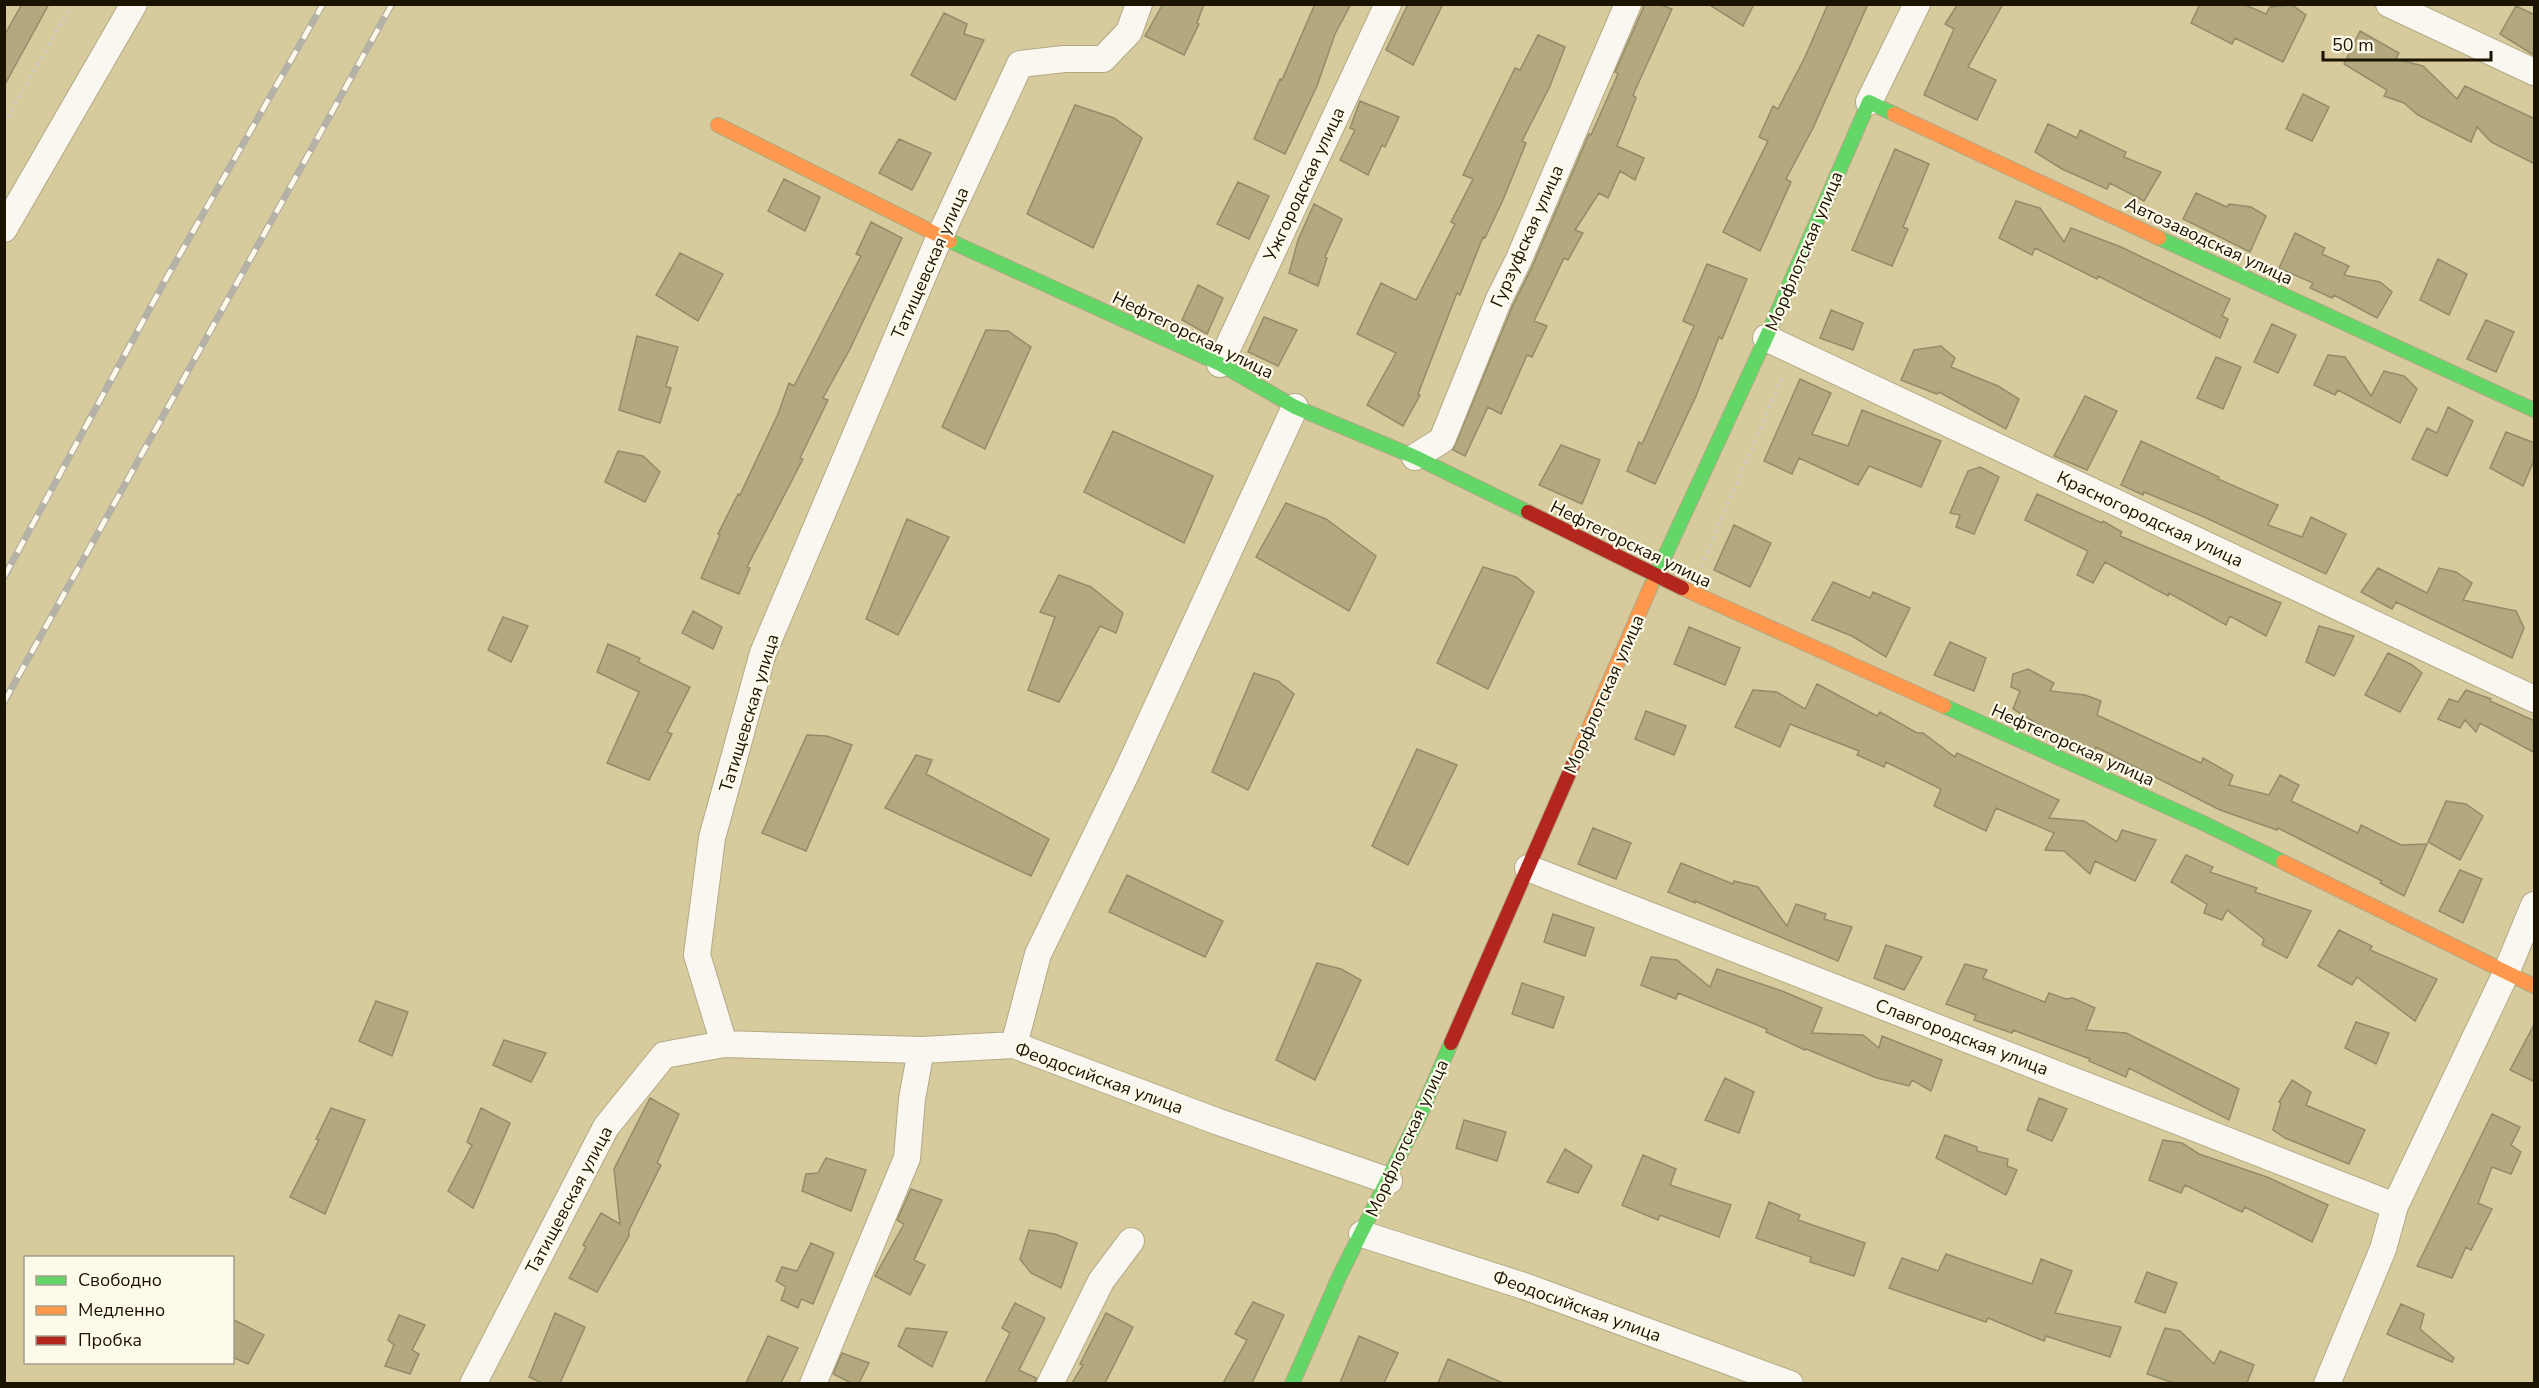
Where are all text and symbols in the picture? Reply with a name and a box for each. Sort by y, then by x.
scale bar [2323,24,2491,62]
text: 50 m [2332,33,2374,57]
street label: Ужгородская улица [1257,103,1350,266]
street label: Гурзуфская улица [1485,161,1569,311]
street label: Морфлотская улица [1759,167,1849,335]
street label: Татищевская улица [886,183,974,343]
street label: Автозаводская улица [2121,191,2297,291]
street label: Нефтегорская улица [1108,286,1278,384]
street label: Красногородская улица [2053,465,2247,573]
street label: Нефтегорская улица [1546,495,1716,593]
street label: Морфлотская улица [1558,611,1650,777]
street label: Татищевская улица [714,631,784,795]
street label: Нефтегорская улица [1988,698,2158,792]
street label: Славгородская улица [1872,993,2052,1081]
street label: Феодосийская улица [1011,1036,1187,1120]
street label: Морфлотская улица [1360,1055,1454,1221]
street label: Татищевская улица [520,1122,618,1278]
legend [24,1256,234,1364]
street label: Феодосийская улица [1489,1264,1665,1348]
text: Свободно [78,1268,162,1292]
text: Медленно [78,1298,165,1322]
text: Пробка [78,1328,142,1352]

